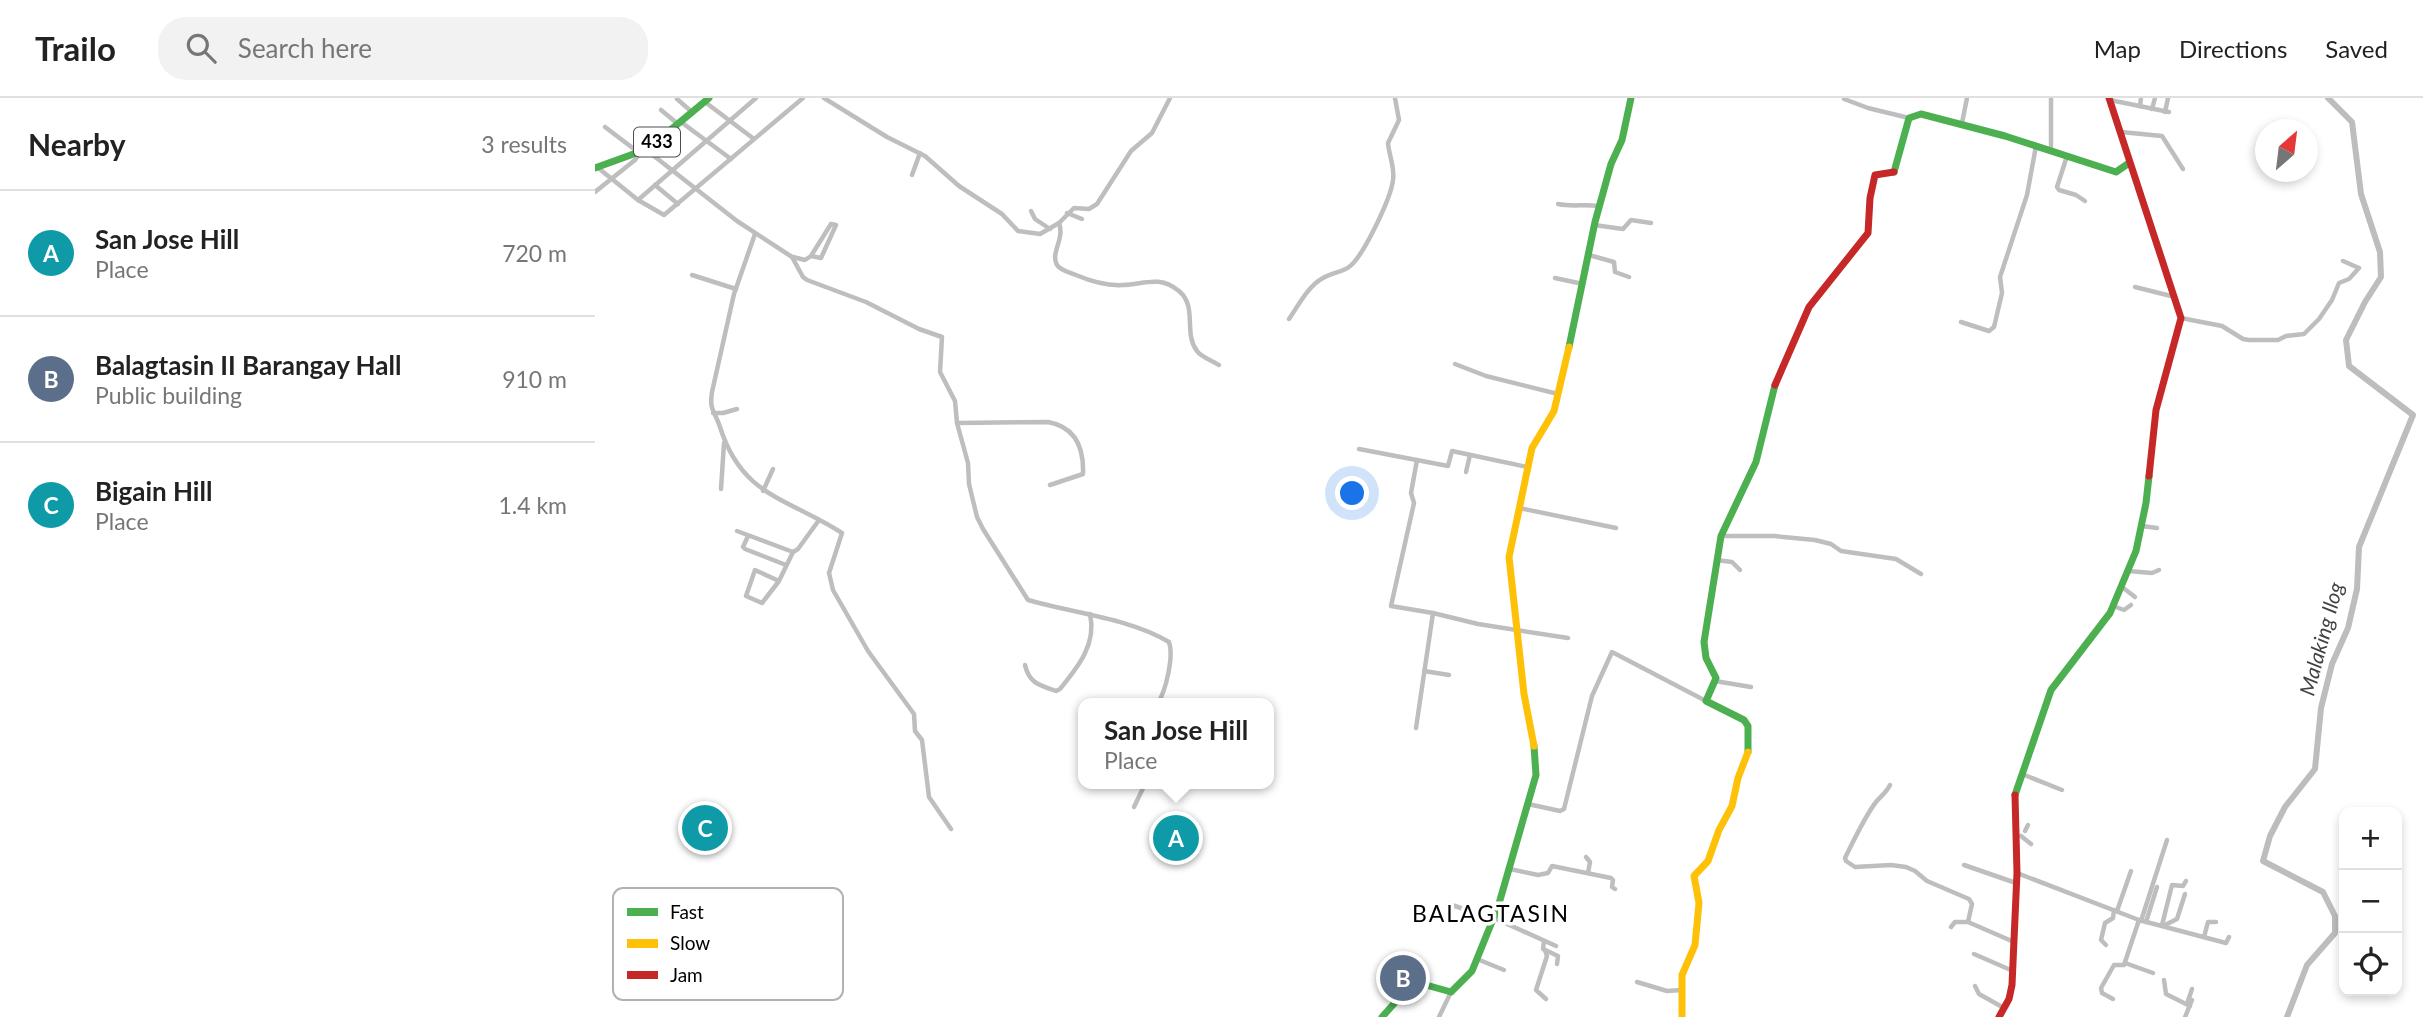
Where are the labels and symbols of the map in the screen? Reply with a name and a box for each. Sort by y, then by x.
north arrow [2255,119,2318,182]
road number: 433 [634,127,680,156]
your location [1335,476,1369,510]
water label: Malaking Ilog [2293,578,2348,698]
pin: C [682,802,728,854]
pin: A [1153,812,1199,864]
legend [613,888,843,1000]
district label: BALAGTASIN [1412,899,1570,927]
text: Fast [670,900,704,923]
text: Slow [670,931,710,954]
pin: B [1380,952,1426,1004]
text: Jam [670,963,703,986]

